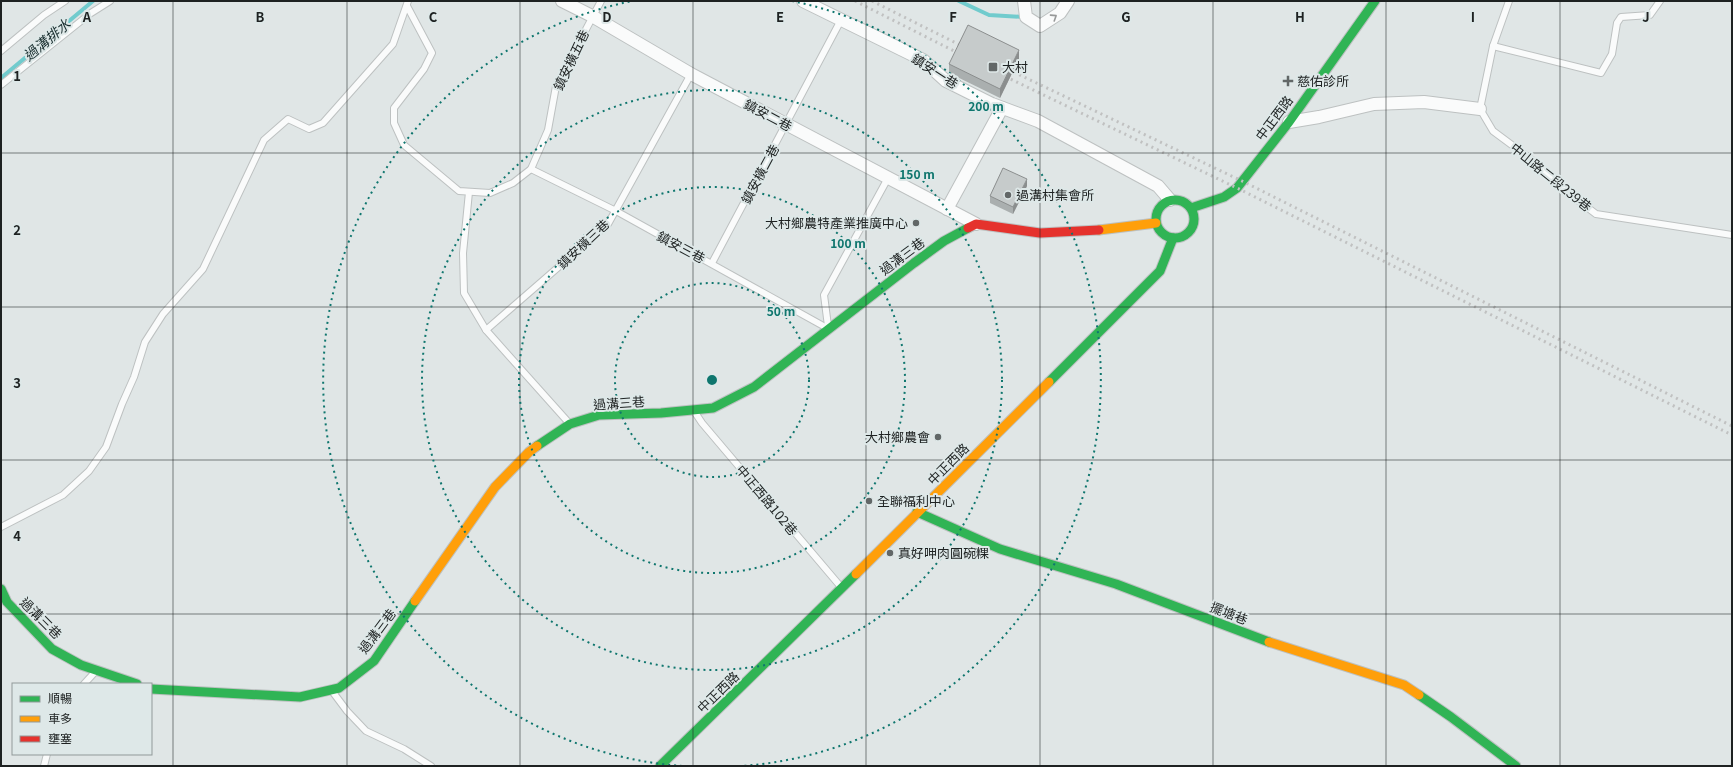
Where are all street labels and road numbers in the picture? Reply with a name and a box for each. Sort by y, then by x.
street label: 鎮安橫五巷 [548,26,593,93]
street label: 鎮安一巷 [908,48,962,93]
street label: 中正西路 [1250,91,1297,144]
street label: 鎮安二巷 [741,94,796,135]
street label: 中山路二段239巷 [1507,138,1596,215]
street label: 鎮安橫二巷 [736,141,783,207]
street label: 鎮安橫三巷 [552,215,613,273]
street label: 鎮安三巷 [654,226,709,267]
street label: 過溝三巷 [875,232,928,279]
street label: 過溝三巷 [592,391,646,414]
street label: 中正西路 [923,439,973,489]
street label: 中正西路102巷 [732,460,803,539]
street label: 過溝三巷 [16,593,66,643]
street label: 擺塘巷 [1208,597,1251,628]
street label: 過溝三巷 [353,604,400,657]
street label: 中正西路 [692,667,743,717]

